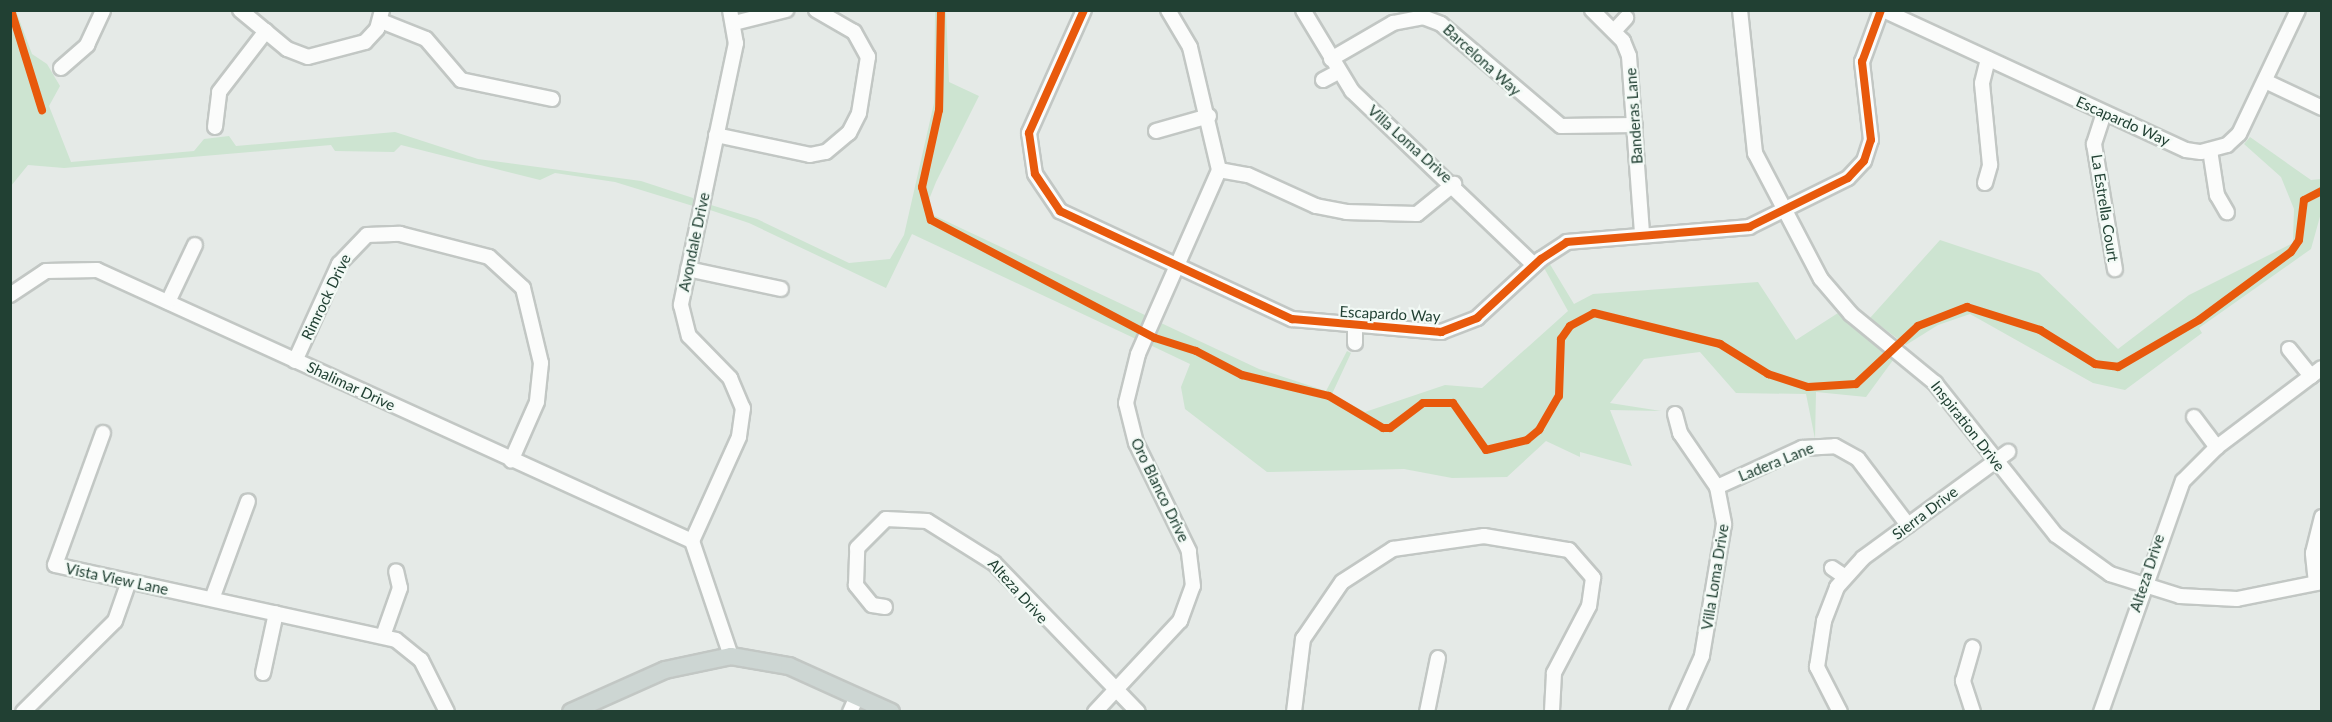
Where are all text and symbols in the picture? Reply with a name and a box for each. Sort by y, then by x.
street label: Barcelona Way [1439,20,1525,100]
street label: Banderas Lane [1622,67,1646,165]
street label: Escapardo Way [2073,92,2173,150]
street label: Villa Loma Drive [1364,101,1456,187]
street label: La Estrella Court [2088,153,2122,263]
street label: Avondale Drive [675,191,713,293]
street label: Rimrock Drive [297,251,355,343]
street label: Escapardo Way [1339,302,1441,326]
street label: Shalimar Drive [304,358,398,414]
street label: Inspiration Drive [1927,377,2009,475]
street label: Oro Blanco Drive [1127,435,1193,545]
street label: Ladera Lane [1736,439,1816,485]
street label: Sierra Drive [1889,483,1961,543]
street label: Villa Loma Drive [1698,523,1732,631]
street label: Alteza Drive [2126,532,2168,614]
street label: Alteza Drive [984,555,1052,627]
street label: Vista View Lane [63,559,171,599]

